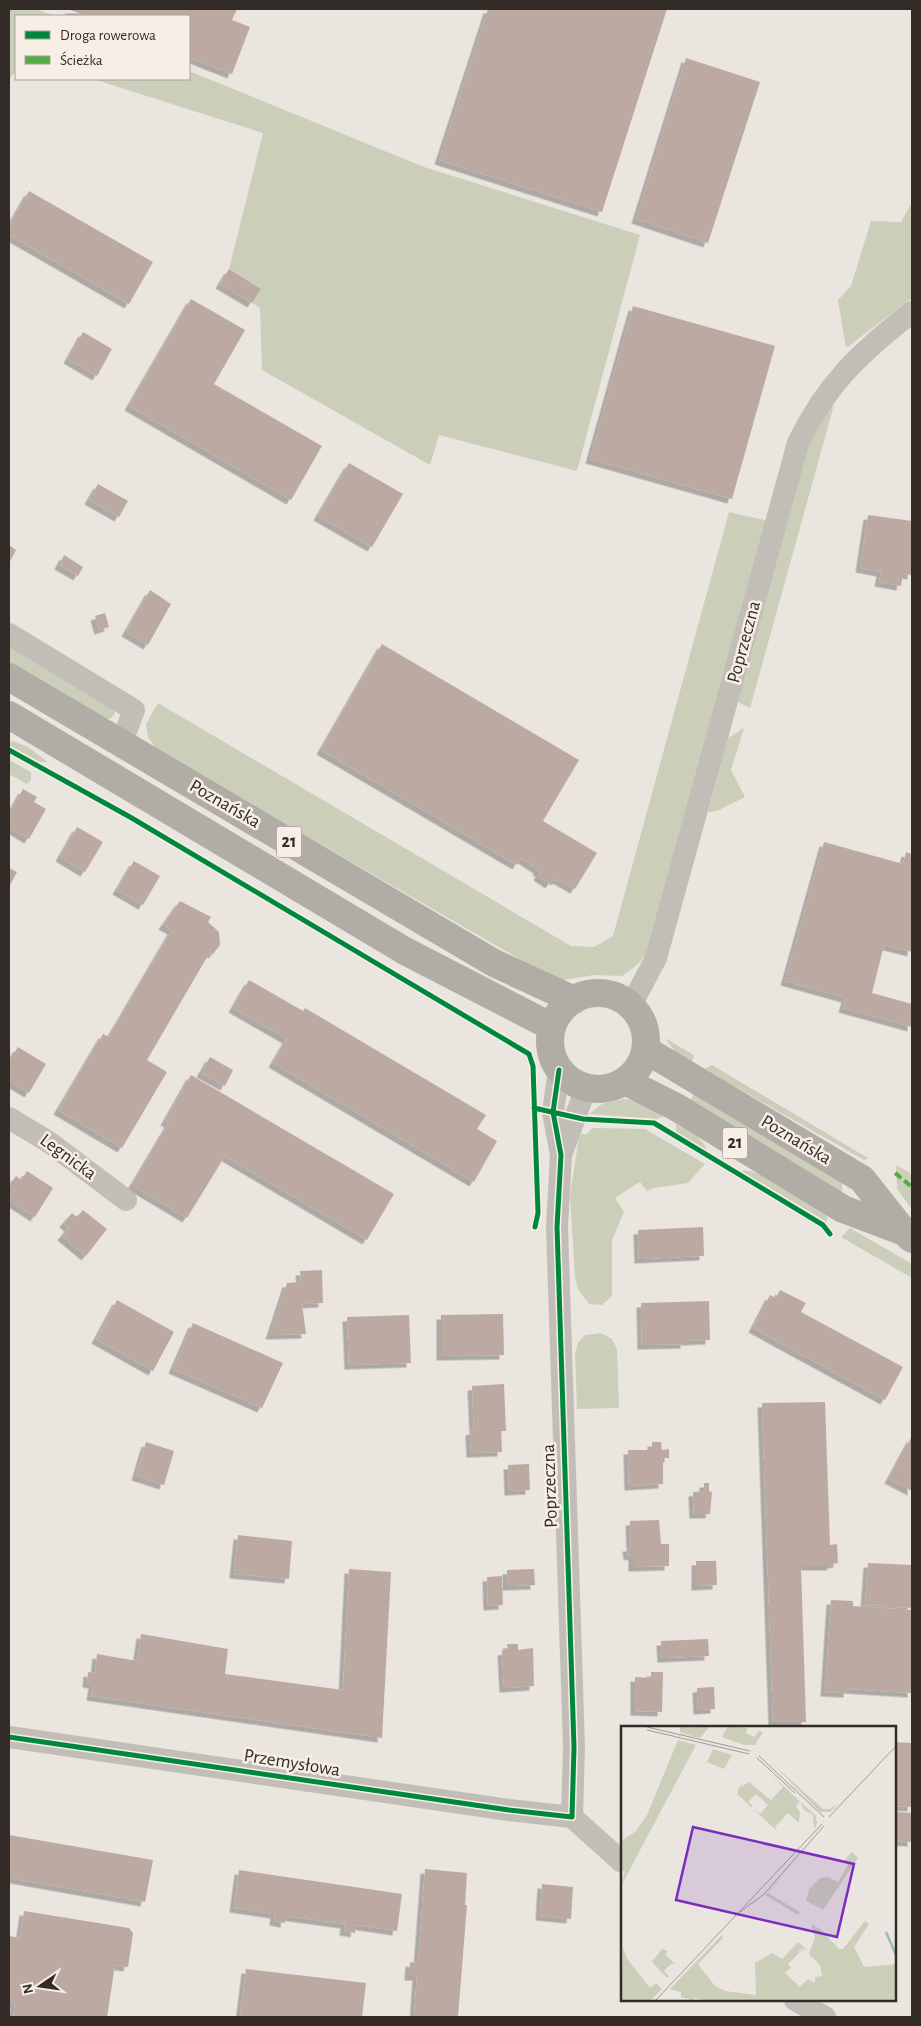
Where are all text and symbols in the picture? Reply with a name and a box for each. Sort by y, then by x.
legend [15,15,190,80]
text: Droga rowerowa [60,28,156,43]
text: Ścieżka [60,51,103,68]
street label: Poprzeczna [724,599,764,685]
street label: Poznańska [186,776,264,832]
road number: 21 [276,826,302,858]
street label: Poznańska [758,1112,835,1168]
road number: 21 [722,1128,748,1158]
street label: Legnicka [36,1130,100,1184]
street label: Poprzeczna [539,1443,561,1528]
inset map [621,1726,896,2001]
street label: Przemysłowa [242,1746,342,1780]
north arrow [15,1961,65,2011]
text: N [20,1982,36,1995]

